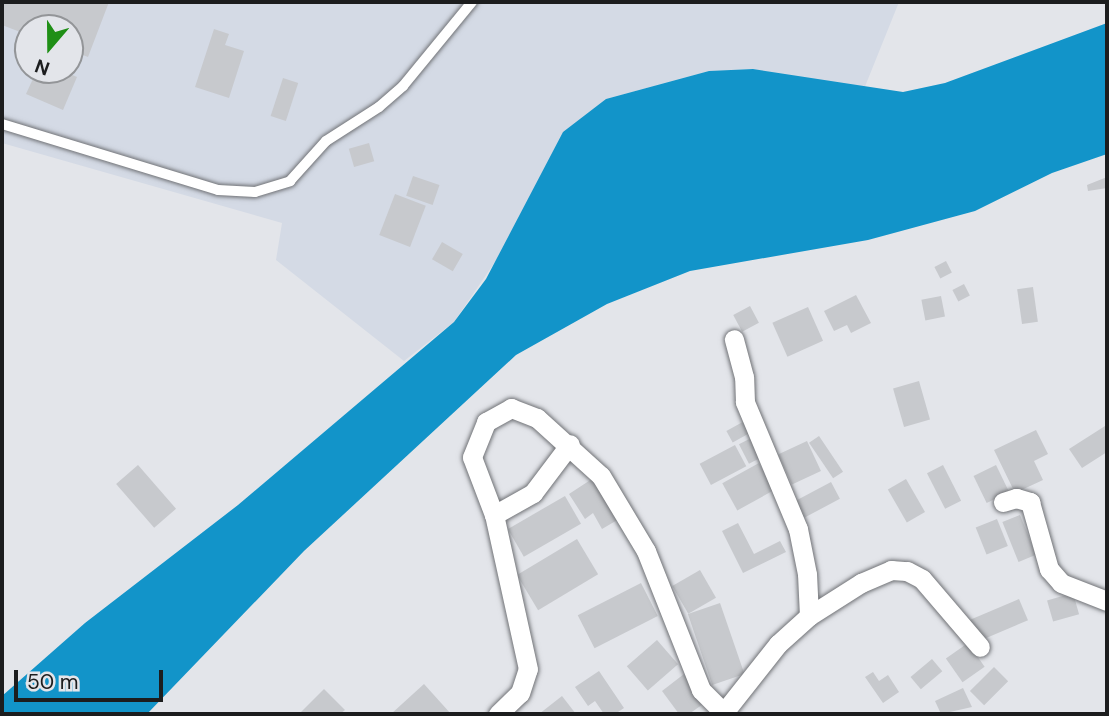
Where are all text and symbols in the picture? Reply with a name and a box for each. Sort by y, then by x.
north arrow [14,14,84,84]
text: N [32,53,53,81]
scale bar [18,656,166,700]
text: 50 m [27,668,78,696]

